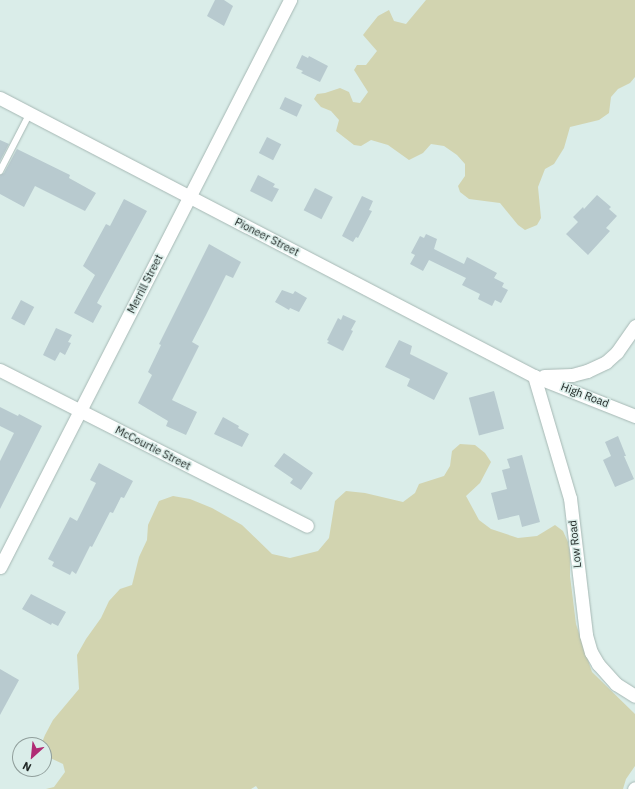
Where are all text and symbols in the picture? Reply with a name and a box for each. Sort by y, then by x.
street label: Pioneer Street [233,215,301,259]
street label: Merrill Street [124,252,166,316]
street label: High Road [559,380,611,410]
street label: McCourtie Street [113,423,193,473]
street label: Low Road [566,520,584,568]
north arrow [12,737,52,777]
text: N [20,759,34,775]

